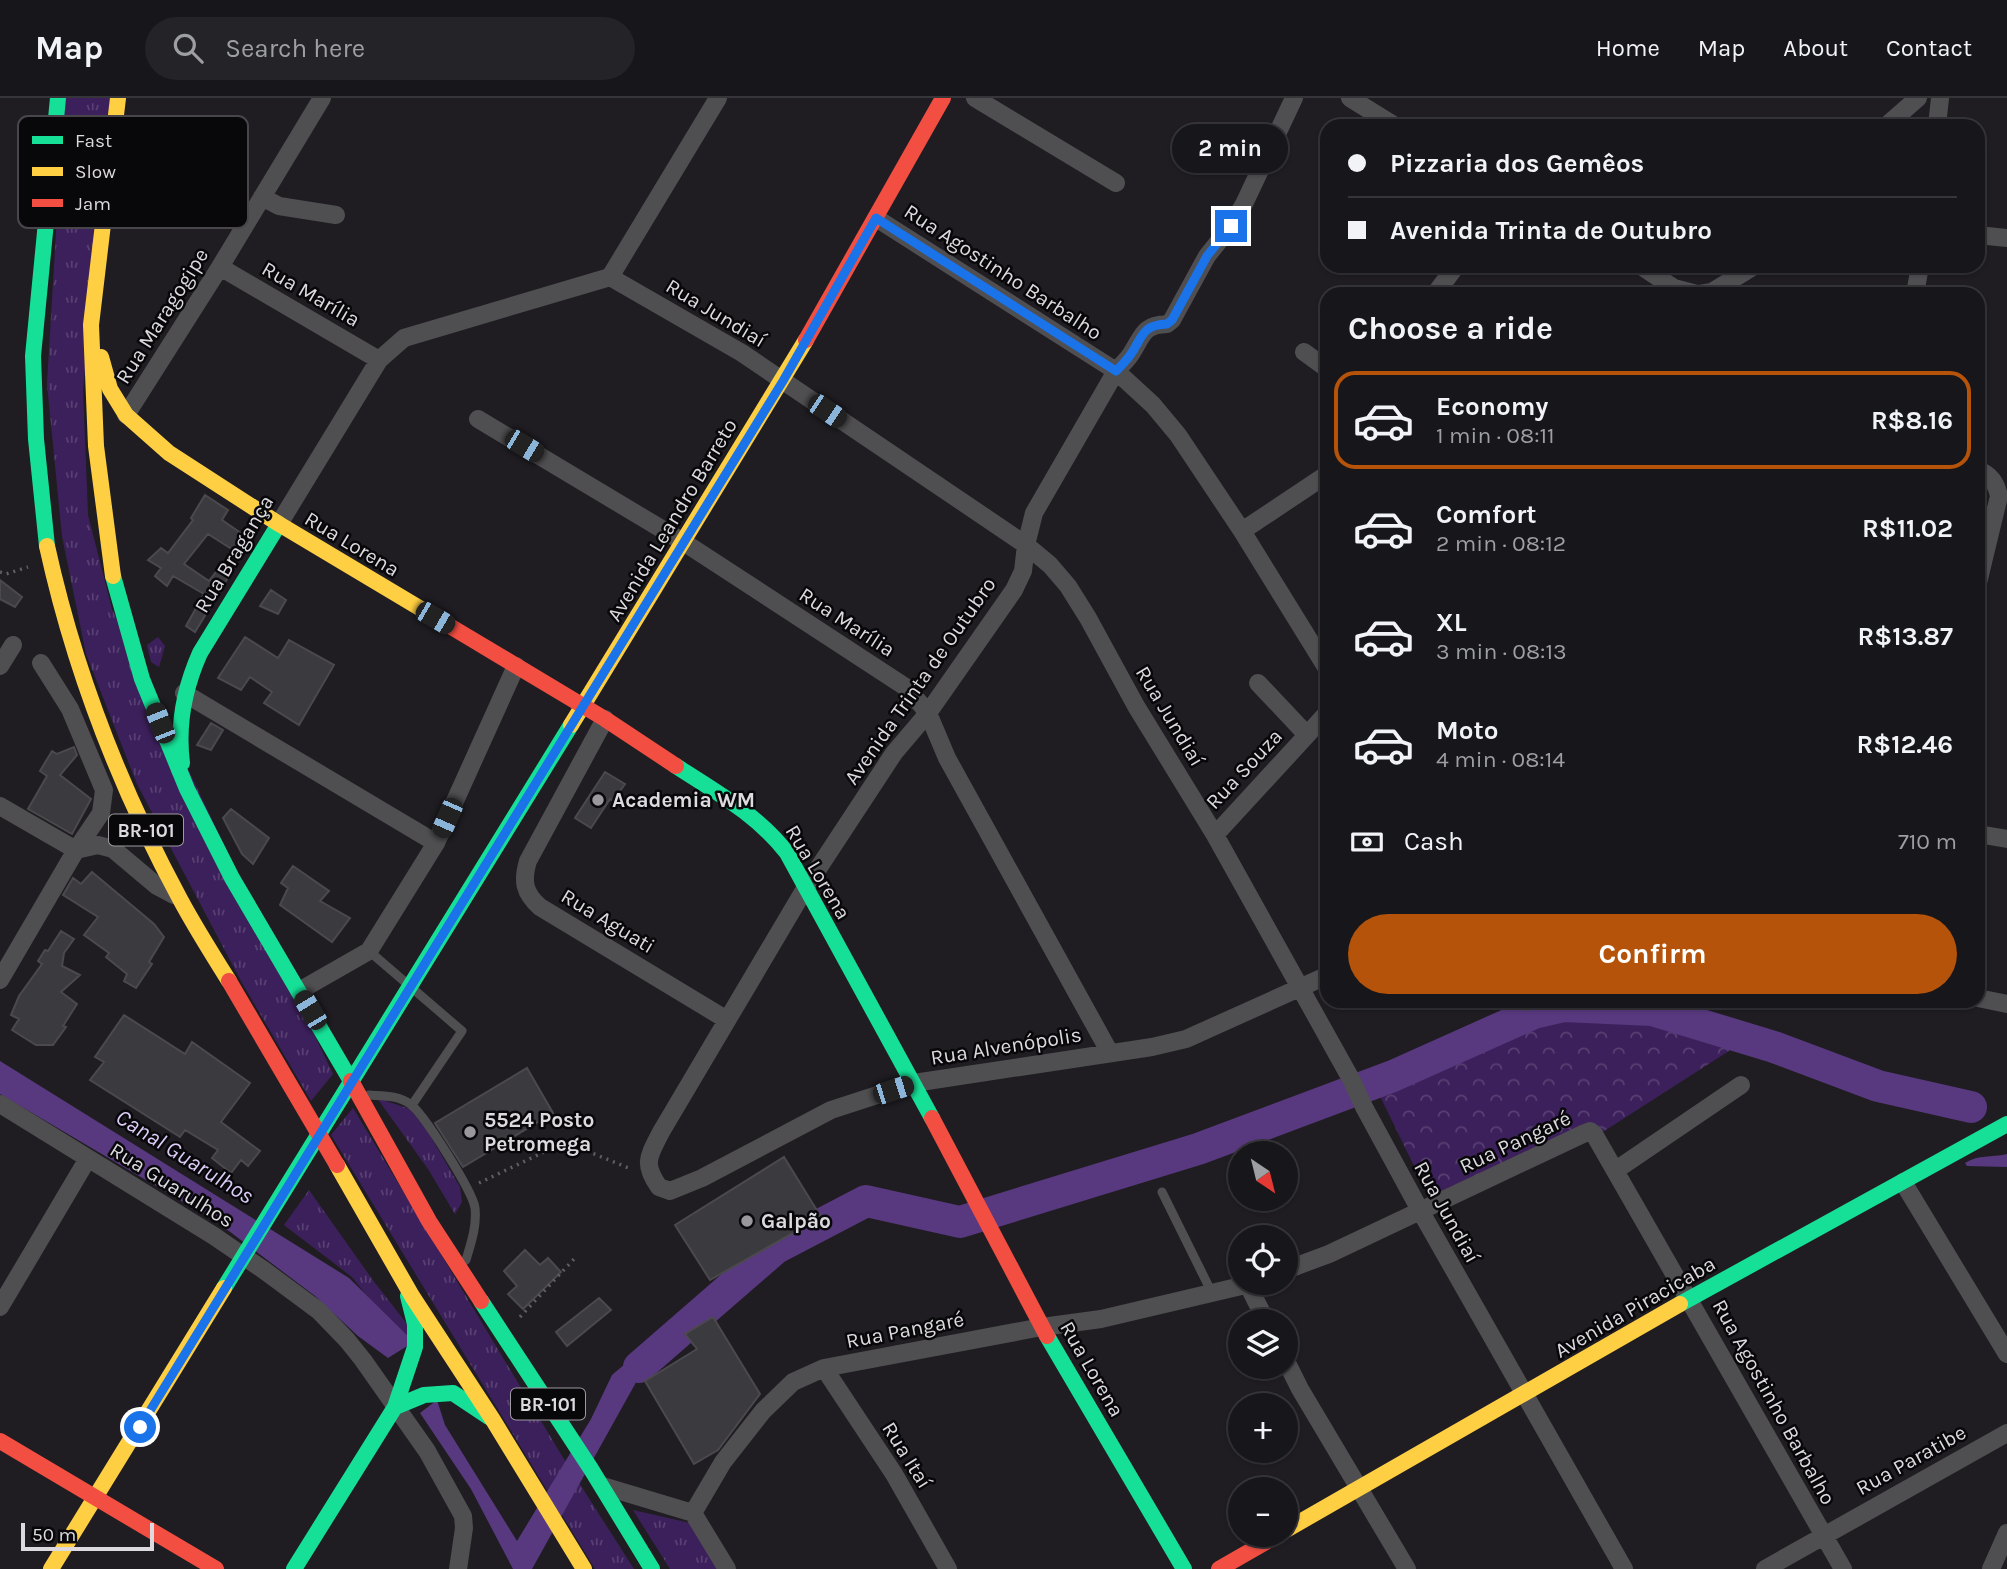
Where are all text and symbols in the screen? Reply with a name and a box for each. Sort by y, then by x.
search box [145,17,635,80]
text: Map [35,29,103,67]
icon: search [169,29,207,67]
text: Search here [225,33,365,64]
text: Home [1596,34,1660,62]
text: Map [1698,34,1745,62]
text: About [1783,34,1848,62]
text: Contact [1886,34,1972,62]
legend [18,116,248,228]
callout: 2 min [1173,124,1289,174]
text: Fast [75,130,112,152]
text: 2 min [1198,135,1262,162]
text: Pizzaria dos Gemêos [1390,148,1644,179]
text: Slow [75,161,116,183]
text: Jam [75,193,111,215]
street label: Rua Agostinho Barbalho [900,199,1106,345]
route end [1215,210,1247,242]
text: Avenida Trinta de Outubro [1390,215,1712,246]
street label: Rua Maragogipe [111,244,213,388]
street label: Rua Marília [258,256,364,332]
street label: Rua Jundiaí [662,274,771,353]
text: Choose a ride [1348,310,1553,347]
icon: car [1352,389,1415,452]
car [804,391,851,431]
text: Economy [1436,391,1548,422]
text: R$8.16 [1871,405,1953,436]
street label: Avenida Leandro Barreto [602,414,742,626]
text: 1 min · 08:11 [1436,422,1555,449]
car [501,426,548,466]
street label: Rua Bragança [190,491,278,617]
icon: car [1352,497,1415,560]
text: Comfort [1436,499,1537,530]
street label: Rua Lorena [300,506,404,582]
text: R$11.02 [1862,513,1953,544]
text: 2 min · 08:12 [1436,530,1566,557]
street label: Avenida Trinta de Outubro [839,573,1001,789]
street label: Rua Marília [795,582,899,662]
car [412,598,459,638]
icon: car [1352,605,1415,668]
text: XL [1436,607,1467,638]
text: R$13.87 [1858,621,1953,652]
text: 3 min · 08:13 [1436,638,1567,665]
street label: Rua Jundiaí [1131,662,1210,771]
car [143,700,178,746]
icon: car [1352,713,1415,776]
text: Moto [1436,715,1498,746]
street label: Rua Souza [1201,724,1287,814]
text: R$12.46 [1857,729,1953,760]
text: 4 min · 08:14 [1436,746,1565,773]
place label: Academia WM [612,788,755,812]
marker: Academia WM [590,792,606,808]
car [429,795,466,841]
road number: BR-101 [109,814,183,846]
street label: Rua Lorena [780,820,856,924]
icon: cash [1348,823,1386,861]
text: Cash [1404,826,1464,857]
text: 710 m [1898,828,1957,855]
street label: Rua Aguati [557,884,659,958]
button: Confirm [1348,914,1957,994]
car [291,987,330,1033]
street label: Rua Alvenópolis [929,1022,1083,1070]
car [870,1074,917,1106]
water label: Canal Guarulhos [111,1103,259,1210]
street label: Rua Pangaré [1456,1106,1574,1178]
place label: 5524 Posto Petromega [484,1108,594,1156]
marker: 5524 Posto Petromega [462,1124,478,1140]
street label: Rua Guarulhos [106,1137,238,1233]
north arrow [1228,1141,1298,1211]
map controls [1228,1141,1298,1547]
street label: Rua Jundiaí [1409,1157,1485,1268]
place label: Galpão [761,1209,831,1233]
marker: Galpão [739,1213,755,1229]
button: locate [1228,1225,1298,1295]
street label: Avenida Piracicaba [1550,1251,1720,1363]
street label: Rua Agostinho Barbalho [1708,1295,1840,1509]
street label: Rua Pangaré [844,1307,966,1353]
button: layers [1228,1309,1298,1379]
street label: Rua Lorena [1055,1317,1129,1421]
road number: BR-101 [511,1388,585,1420]
button: + [1228,1393,1298,1463]
route start [124,1411,156,1443]
street label: Rua Itaí [877,1417,937,1493]
street label: Rua Paratibe [1852,1420,1970,1500]
button: − [1228,1477,1298,1547]
scale bar [21,1520,154,1552]
text: 50 m [32,1524,76,1546]

